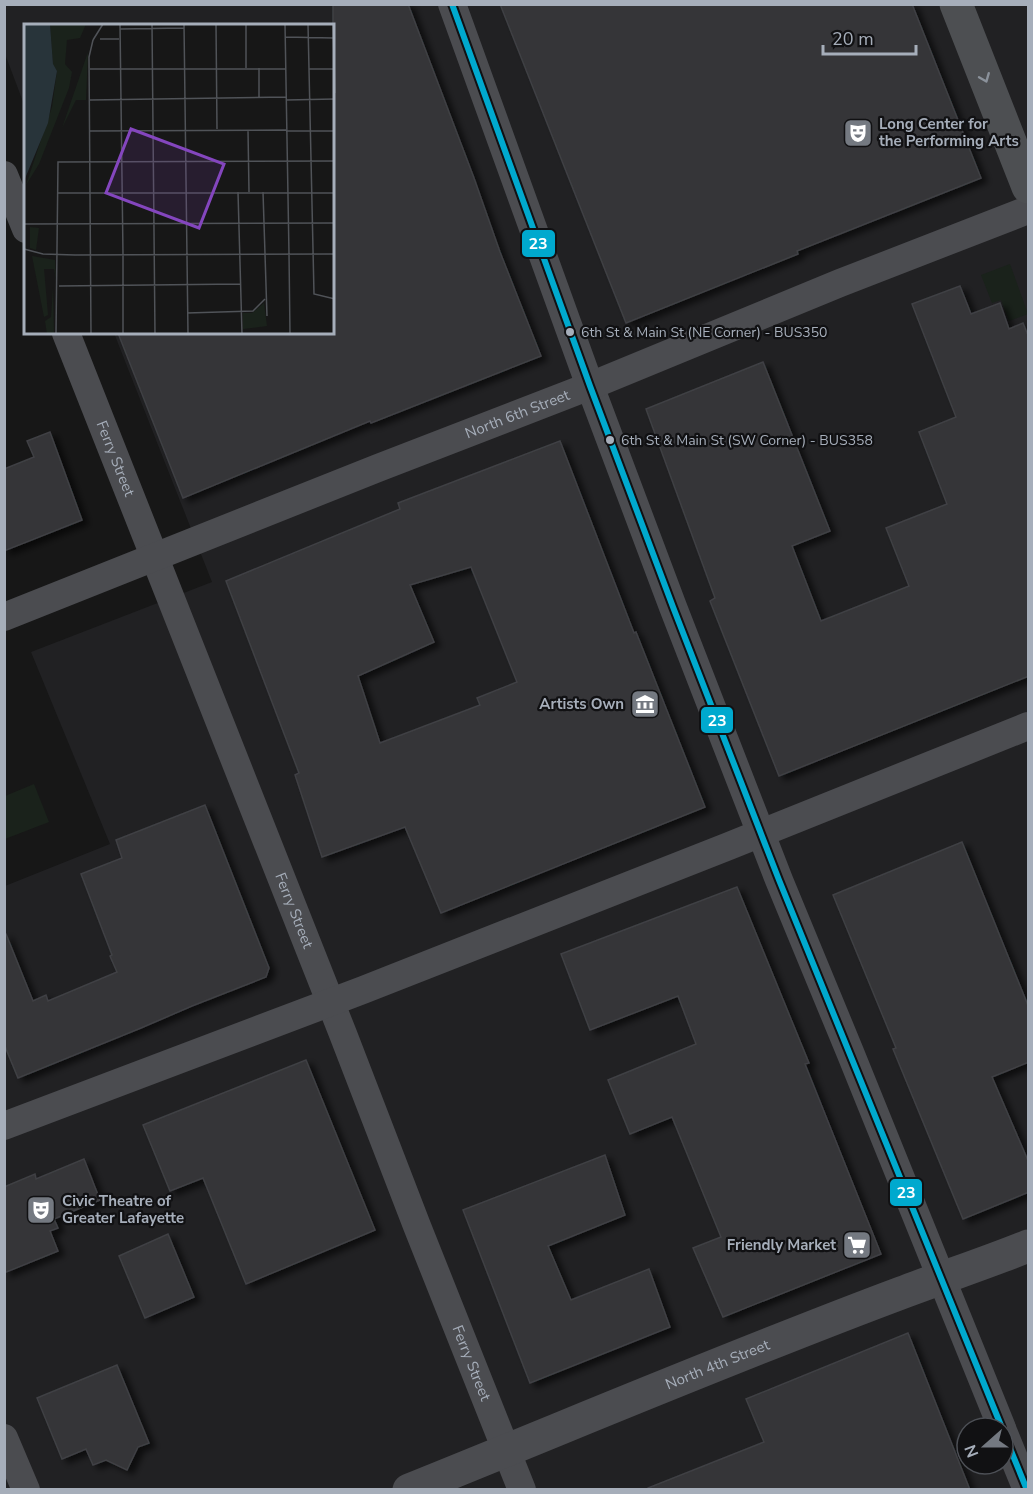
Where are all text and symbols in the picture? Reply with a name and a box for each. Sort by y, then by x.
scale bar [823,18,916,56]
inset map [24,24,334,334]
text: 20 m [832,27,874,51]
one-way arrow [978,72,990,83]
place label: Long Center for the Performing Arts [879,114,1019,151]
theatre icon: Long Center for the Performing Arts [842,117,874,149]
line badge: 23 [521,229,556,258]
text: 23 [528,233,548,255]
place label: 6th St & Main St (NE Corner) - BUS350 [581,323,827,342]
marker: 6th St & Main St (NE Corner) - BUS350 [564,326,576,338]
street label: North 6th Street [462,385,573,443]
street label: Ferry Street [92,418,140,500]
place label: 6th St & Main St (SW Corner) - BUS358 [621,431,873,450]
marker: 6th St & Main St (SW Corner) - BUS358 [604,434,616,446]
museum icon: Artists Own [629,688,661,720]
place label: Artists Own [539,694,624,714]
line badge: 23 [700,706,734,734]
text: 23 [707,710,727,732]
street label: Ferry Street [270,870,318,952]
line badge: 23 [889,1178,923,1207]
text: 23 [896,1182,916,1204]
place label: Civic Theatre of Greater Lafayette [62,1191,184,1228]
theatre icon: Civic Theatre of Greater Lafayette [25,1194,57,1226]
supermarket icon: Friendly Market [841,1229,873,1261]
place label: Friendly Market [727,1235,836,1255]
street label: Ferry Street [447,1322,496,1404]
street label: North 4th Street [662,1334,773,1394]
north arrow [955,1416,1015,1476]
text: N [960,1441,984,1461]

